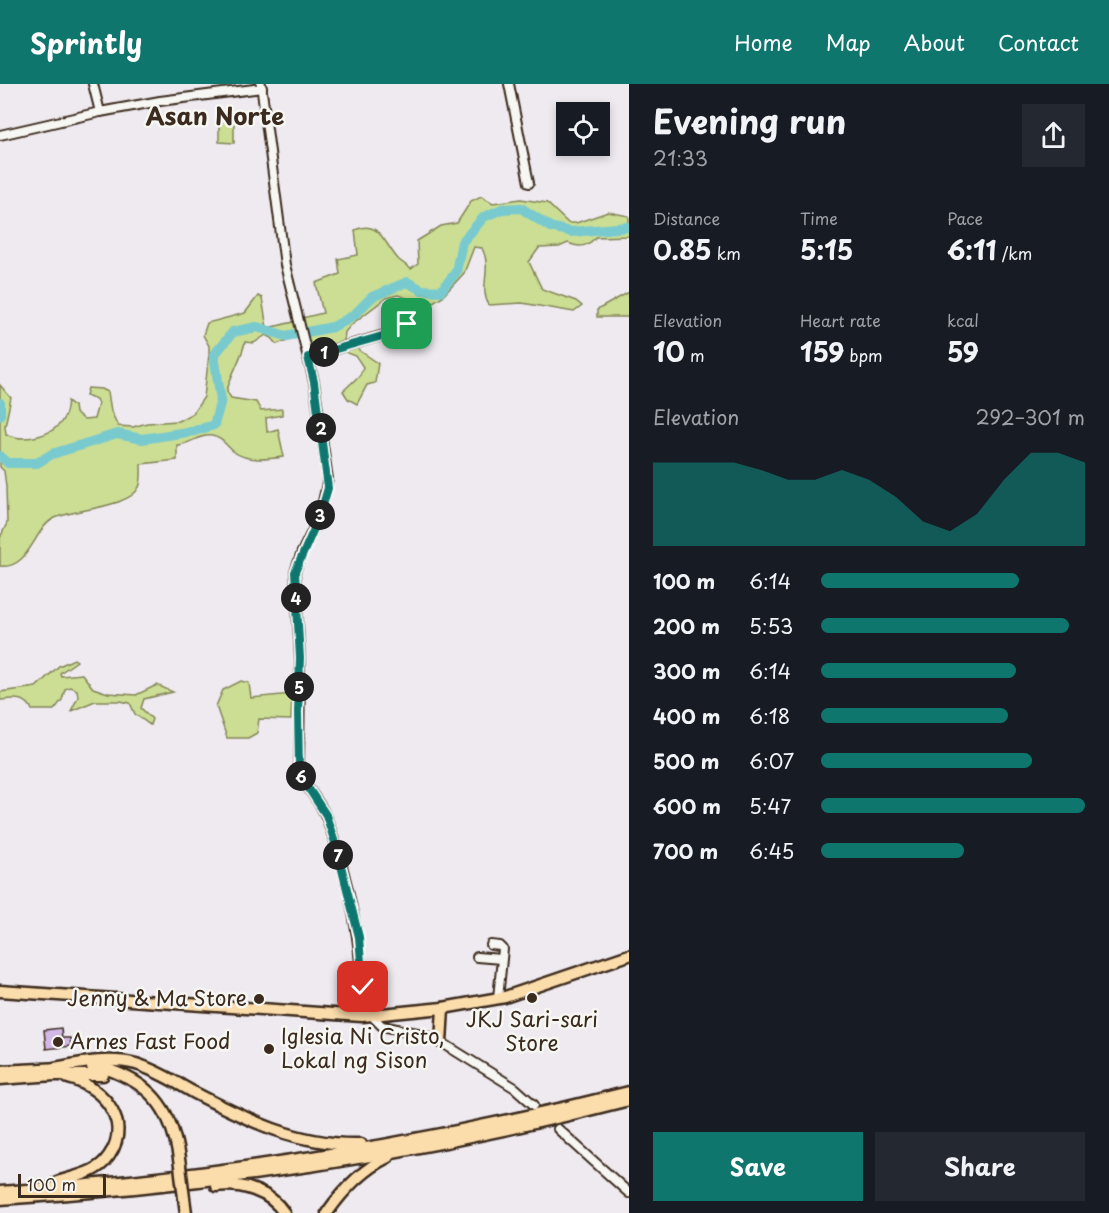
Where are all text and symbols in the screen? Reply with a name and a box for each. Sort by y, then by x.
text: Sprintly [30,21,142,64]
text: Home [734,26,793,58]
text: Map [826,26,871,58]
text: About [904,26,965,58]
text: Contact [998,26,1079,58]
text: Evening run [653,95,846,145]
district label: Asan Norte [146,97,284,133]
map controls [556,102,610,156]
button: locate [556,102,610,156]
button: share [1022,104,1085,167]
text: 21:33 [653,143,708,173]
text: Distance [653,206,720,230]
text: Time [800,206,838,230]
text: Pace [947,206,983,230]
text: 0.85 [653,230,712,269]
text: 5:15 [800,230,853,269]
text: 6:11 [947,230,997,269]
text: km [712,241,741,265]
text: /km [997,241,1032,265]
pin [381,298,432,349]
icon: arrive [390,307,423,340]
text: Elevation [653,308,722,332]
text: Heart rate [800,308,881,332]
text: kcal [947,308,979,332]
text: 10 [653,332,685,371]
text: 159 [800,332,844,371]
text: 59 [947,332,979,371]
pin: 1 [309,337,339,367]
text: 1 [320,340,328,364]
text: m [685,343,704,367]
text: bpm [844,343,883,367]
text: Elevation [653,402,739,432]
text: 292–301 m [976,402,1085,432]
pin: 2 [306,413,336,443]
text: 2 [315,416,327,440]
pin: 3 [305,500,335,530]
text: 3 [315,503,325,527]
text: 100 m [653,566,715,596]
text: 6:14 [749,566,791,596]
pin: 4 [281,583,311,613]
text: 4 [291,586,301,610]
text: 200 m [653,611,720,641]
text: 5:53 [749,611,793,641]
text: 300 m [653,656,721,686]
text: 6:14 [749,656,791,686]
pin: 5 [284,672,314,702]
text: 5 [294,675,304,699]
text: 400 m [653,701,721,731]
text: 6:18 [749,701,790,731]
text: 500 m [653,746,720,776]
text: 6:07 [749,746,794,776]
pin: 6 [286,761,316,791]
text: 6 [295,764,307,788]
text: 600 m [653,791,721,821]
text: 5:47 [749,791,791,821]
text: 700 m [653,836,718,866]
text: 6:45 [749,836,794,866]
pin: 7 [323,840,353,870]
text: 7 [333,843,343,867]
pin [337,961,388,1012]
icon: check [346,970,379,1003]
place label: Jenny & Ma Store [67,981,247,1013]
marker: JKJ Sari-sari Store [525,991,539,1005]
marker: Jenny & Ma Store [252,992,266,1006]
place label: JKJ Sari-sari Store [466,1002,598,1058]
place label: Iglesia Ni Cristo, Lokal ng Sison [281,1019,445,1075]
place label: Arnes Fast Food [70,1024,230,1056]
marker: Arnes Fast Food [51,1035,65,1049]
marker: Iglesia Ni Cristo, Lokal ng Sison [262,1042,276,1056]
button: Save [653,1132,863,1201]
button: Share [875,1132,1085,1201]
scale bar [18,1171,106,1198]
text: 100 m [27,1172,76,1196]

